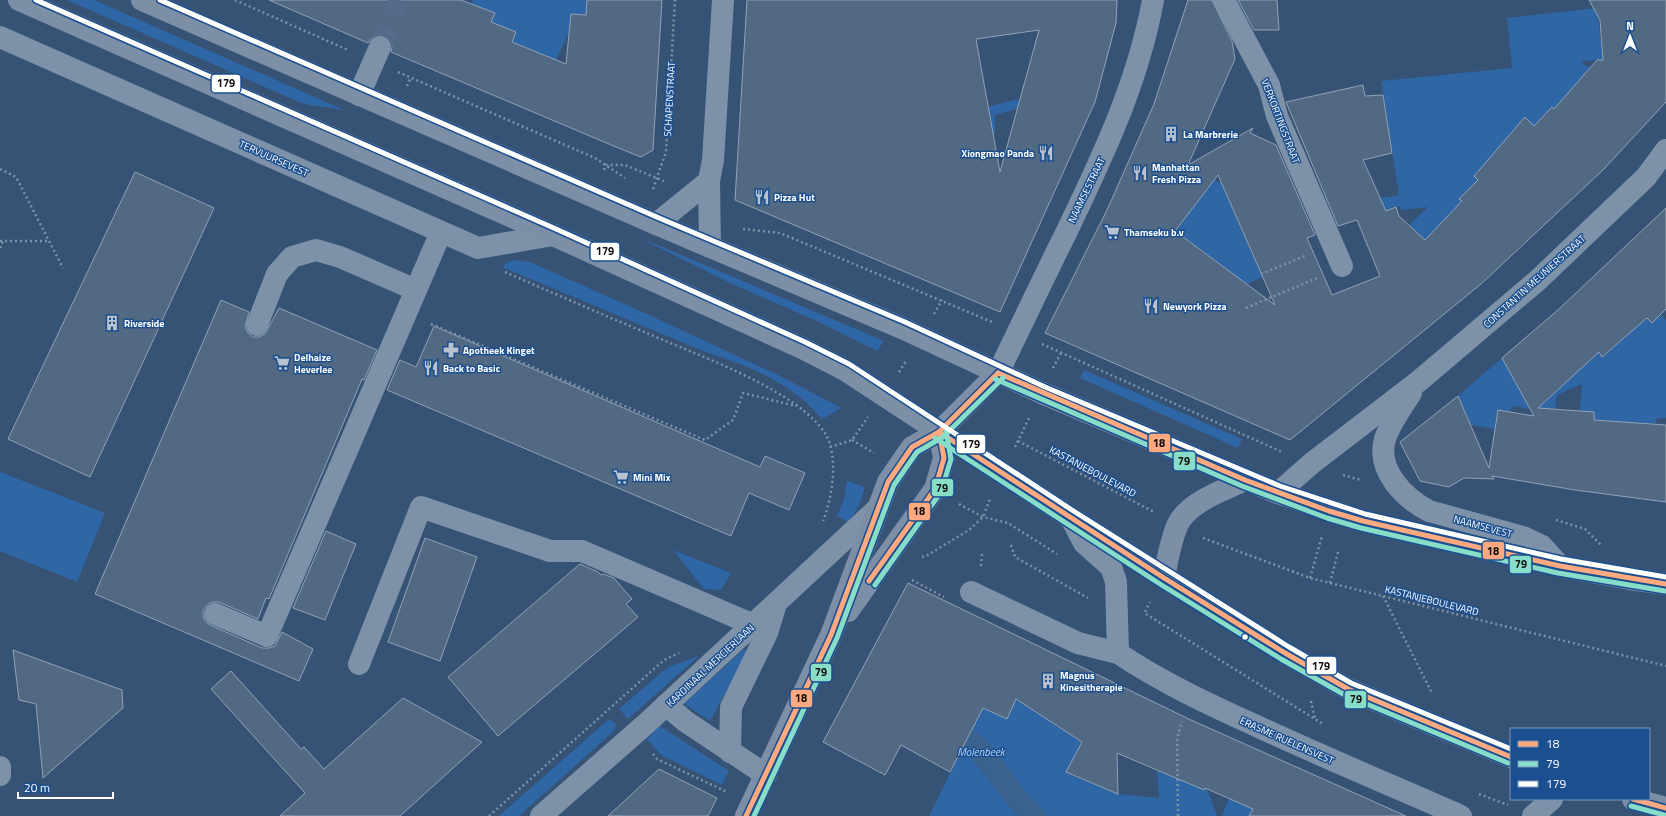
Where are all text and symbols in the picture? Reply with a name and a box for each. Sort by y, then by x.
north arrow [1610,16,1650,56]
text: N [1626,18,1634,34]
street label: SCHAPENSTRAAT [660,60,679,137]
line badge: 179 [211,74,241,93]
text: 179 [217,75,235,91]
street label: VERKORTINGSTRAAT [1257,77,1304,166]
building icon: La Marbrerie [1162,125,1180,143]
place label: La Marbrerie [1183,127,1238,142]
street label: TERVUURSEVEST [237,136,312,181]
restaurant icon: Xiongmao Panda [1037,144,1055,162]
place label: Xiongmao Panda [961,146,1034,161]
street label: NAAMSESTRAAT [1064,154,1109,226]
place label: Manhattan Fresh Pizza [1152,160,1201,187]
restaurant icon: Manhattan Fresh Pizza [1131,164,1149,182]
restaurant icon: Pizza Hut [753,188,771,206]
place label: Pizza Hut [774,190,815,205]
supermarket icon: Thamseku b.v [1103,223,1121,241]
place label: Thamseku b.v [1124,225,1184,240]
street label: CONSTANTIN MEUNIERSTRAAT [1480,231,1589,331]
line badge: 179 [590,242,620,261]
text: 179 [596,243,614,259]
restaurant icon: Newyork Pizza [1142,297,1160,315]
place label: Newyork Pizza [1163,299,1227,314]
building icon: Riverside [103,314,121,332]
place label: Riverside [124,316,164,331]
pharmacy icon: Apotheek Kinget [442,341,460,359]
place label: Apotheek Kinget [463,343,535,358]
place label: Delhaize Heverlee [294,350,332,377]
supermarket icon: Delhaize Heverlee [273,354,291,372]
restaurant icon: Back to Basic [422,359,440,377]
place label: Back to Basic [443,361,501,376]
line badge: 18 [1148,433,1171,453]
line badge: 179 [956,434,986,454]
text: 18 [1153,435,1165,451]
text: 179 [962,436,980,452]
street label: KASTANJEBOULEVARD [1047,442,1139,501]
line badge: 79 [1173,451,1196,471]
text: 79 [1178,453,1190,469]
supermarket icon: Mini Mix [612,468,630,486]
place label: Mini Mix [633,470,671,485]
line badge: 79 [931,478,954,497]
text: 79 [936,480,948,496]
line badge: 18 [908,502,931,521]
text: 18 [913,503,925,519]
street label: NAAMSEVEST [1452,511,1515,542]
line badge: 18 [1482,541,1505,560]
text: 18 [1487,543,1499,559]
line badge: 79 [1509,555,1532,574]
text: 79 [1515,556,1527,572]
street label: KASTANJEBOULEVARD [1383,582,1481,619]
street label: KARDINAAL MERCIERLAAN [663,620,758,710]
unlabelled marker [1240,632,1250,642]
line badge: 179 [1306,656,1337,675]
text: 179 [1312,658,1330,674]
line badge: 79 [810,663,832,682]
text: 79 [815,664,827,680]
place label: Magnus Kinesitherapie [1060,668,1123,695]
building icon: Magnus Kinesitherapie [1039,672,1057,690]
line badge: 18 [790,689,813,708]
text: 18 [795,690,807,706]
line badge: 79 [1344,690,1367,709]
text: 79 [1350,691,1362,707]
street label: ERASME RUELENSVEST [1237,713,1337,768]
legend [1510,728,1650,800]
text: 18 [1546,734,1560,753]
water label: Molenbeek [957,744,1006,760]
text: 79 [1546,754,1560,773]
scale bar [18,774,113,800]
text: 179 [1546,774,1566,793]
text: 20 m [24,778,50,797]

